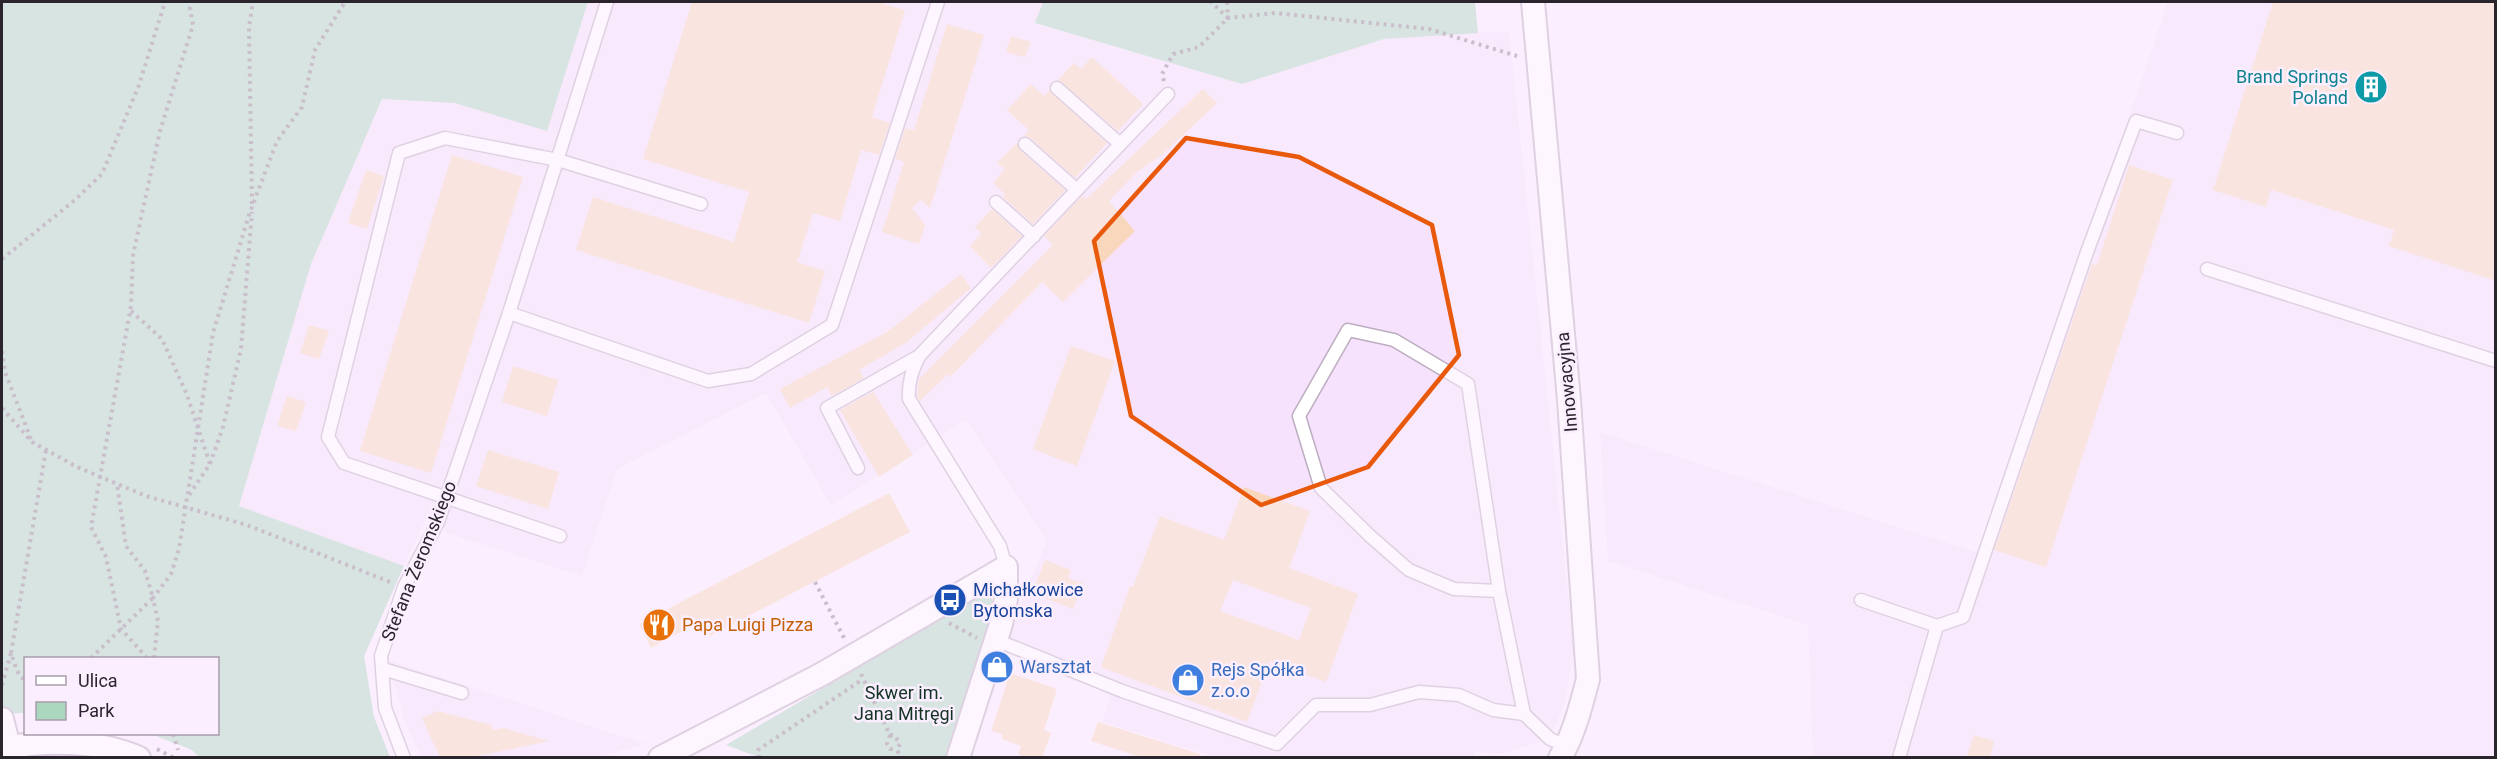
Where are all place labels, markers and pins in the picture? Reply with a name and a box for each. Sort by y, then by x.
place label: Brand Springs Poland [2236,66,2348,108]
building icon: Brand Springs Poland [2353,69,2389,105]
place label: Michałkowice Bytomska [973,579,1083,621]
bus stop icon: Michałkowice Bytomska [932,582,968,618]
restaurant icon: Papa Luigi Pizza [641,607,677,643]
place label: Papa Luigi Pizza [682,614,813,635]
shop icon: Warsztat [979,649,1015,685]
place label: Warsztat [1020,656,1091,677]
place label: Rejs Spółka z.o.o [1211,659,1305,701]
shop icon: Rejs Spółka z.o.o [1170,662,1206,698]

